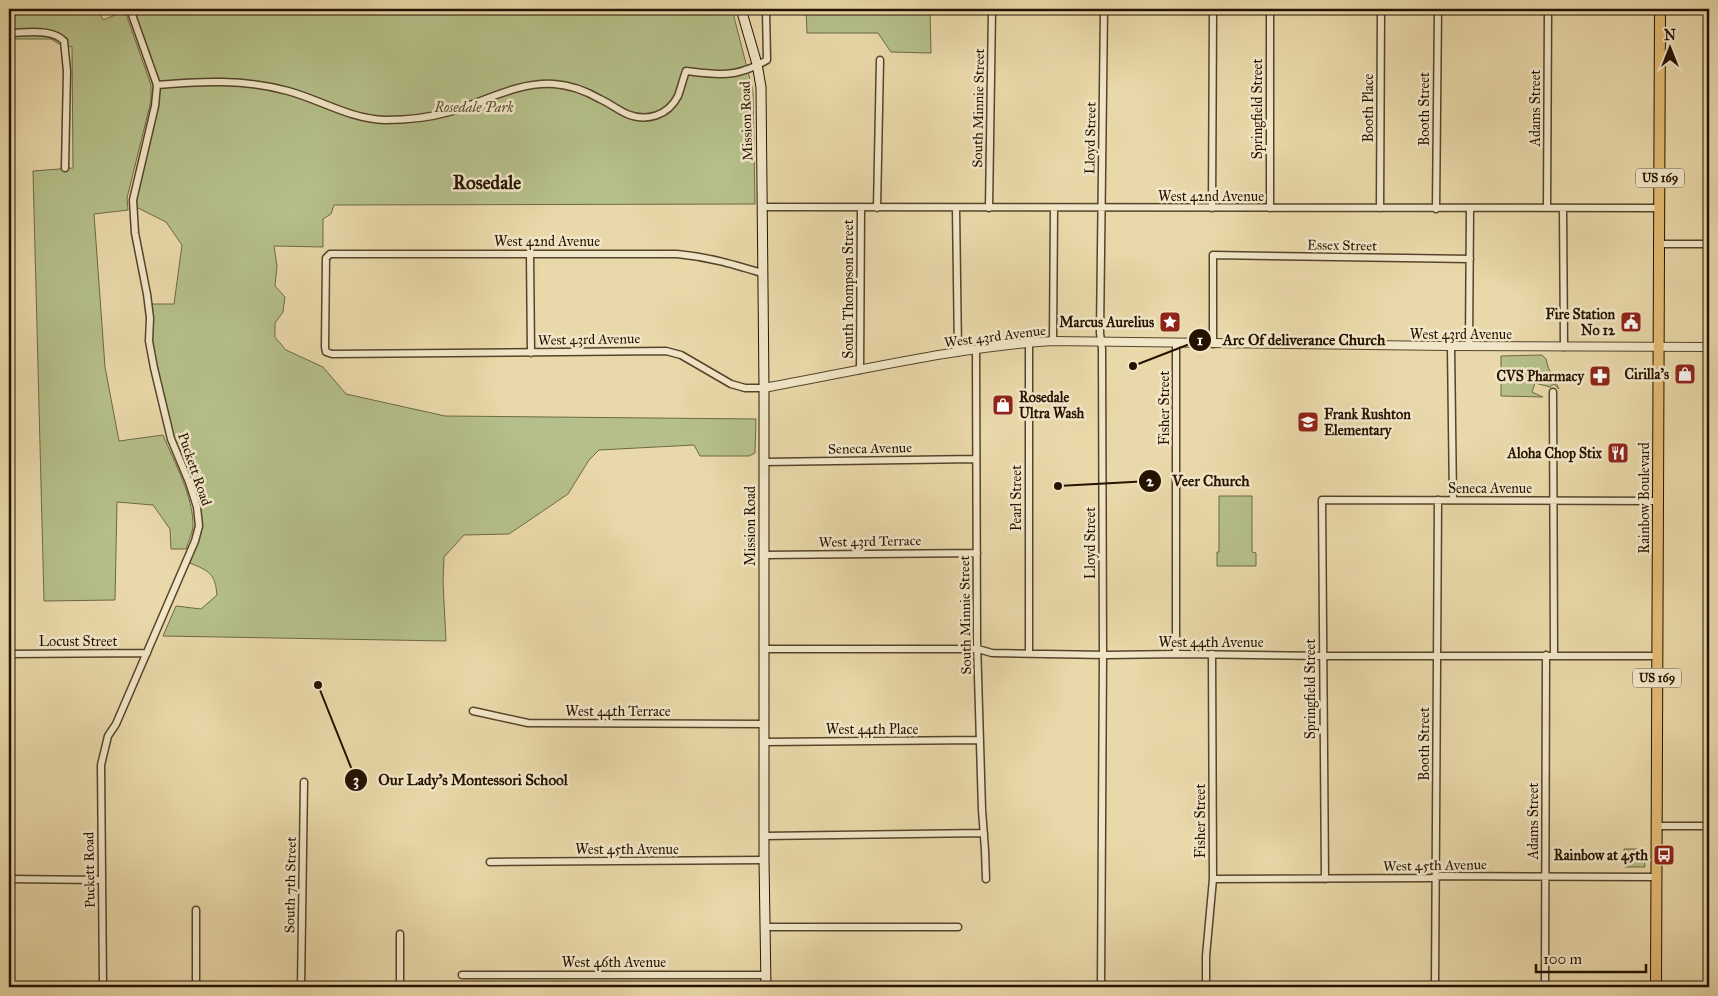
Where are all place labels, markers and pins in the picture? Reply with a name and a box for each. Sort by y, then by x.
place label: Fire Station No 12 [1546,306,1616,339]
place icon: Marcus Aurelius [1158,310,1182,334]
public building icon: Fire Station No 12 [1619,310,1643,334]
place label: Marcus Aurelius [1059,314,1154,331]
callout: Arc Of deliverance Church [1188,325,1395,355]
shop icon: Cirilla's [1673,362,1697,386]
pharmacy icon: CVS Pharmacy [1588,364,1612,388]
place label: Cirilla's [1625,366,1669,383]
place label: CVS Pharmacy [1497,368,1585,386]
place label: Rosedale Ultra Wash [1019,389,1085,422]
shop icon: Rosedale Ultra Wash [991,393,1015,417]
place label: Frank Rushton Elementary [1324,406,1411,440]
school or university icon: Frank Rushton Elementary [1296,410,1320,434]
restaurant icon: Aloha Chop Stix [1606,441,1630,465]
place label: Aloha Chop Stix [1507,445,1603,463]
callout: Veer Church [1137,466,1260,496]
callout: Our Lady's Montessori School [343,765,578,795]
bus stop icon: Rainbow at 45th [1652,843,1676,867]
place label: Rainbow at 45th [1554,847,1648,865]

